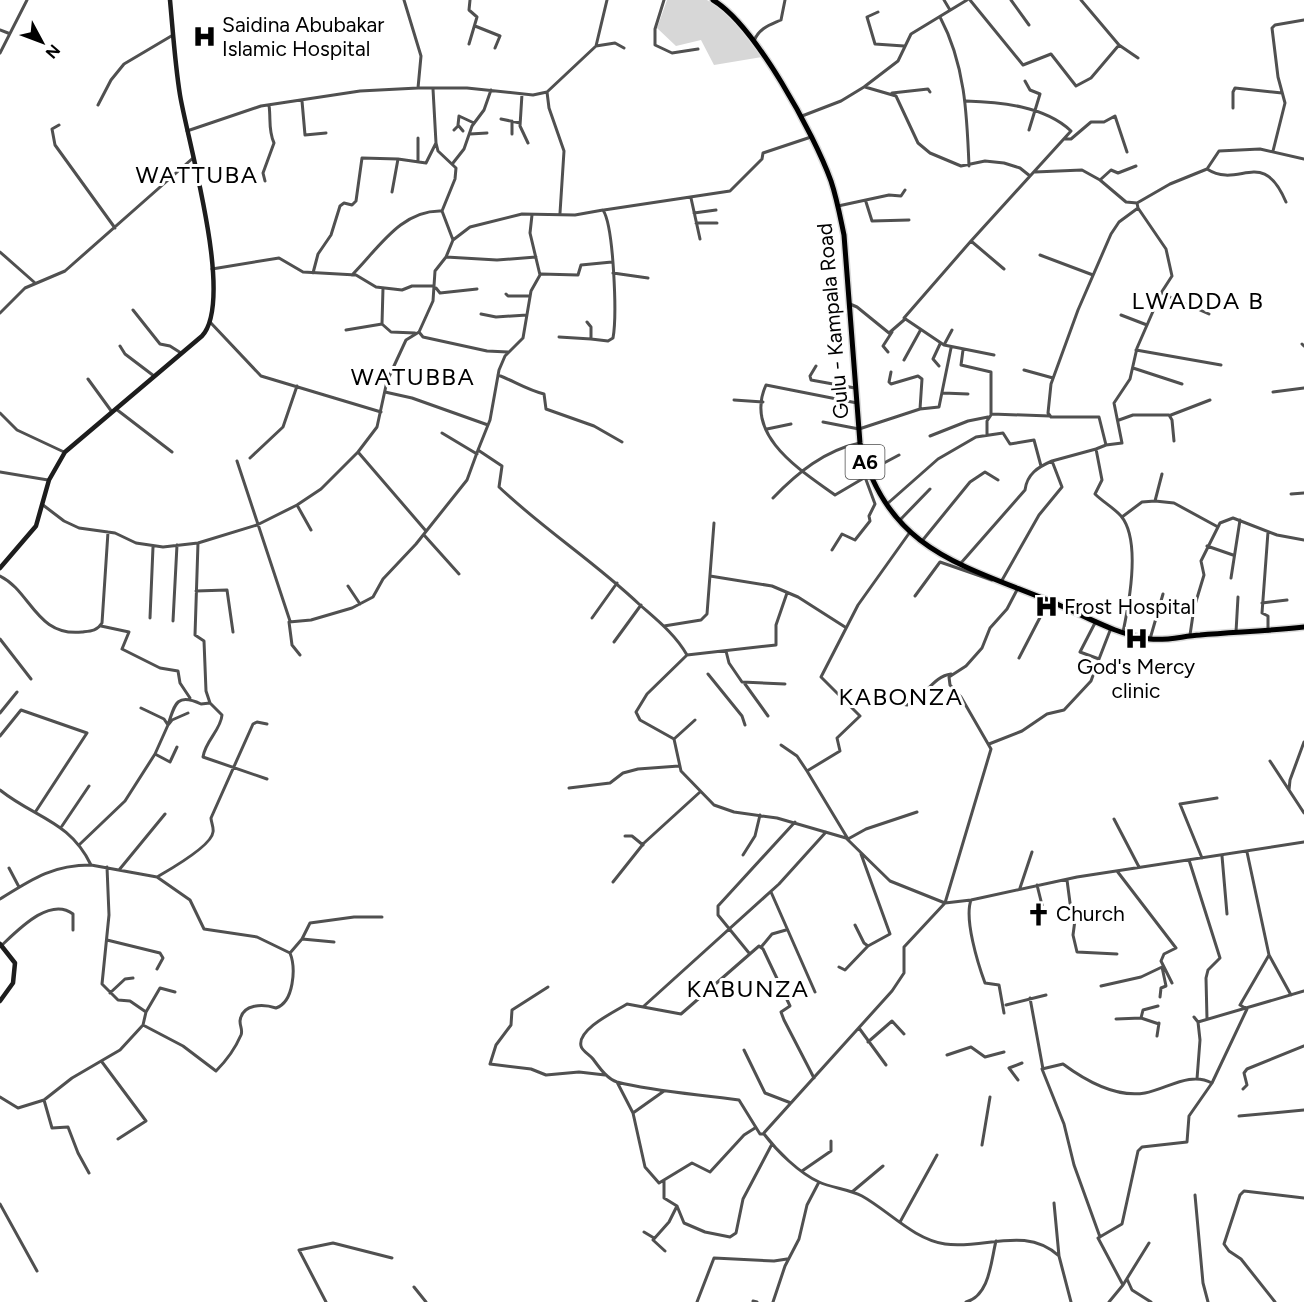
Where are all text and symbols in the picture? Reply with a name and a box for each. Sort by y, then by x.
north arrow [12,12,72,72]
place label: Saidina Abubakar Islamic Hospital [222,12,384,61]
hospital icon: Saidina Abubakar Islamic Hospital [191,24,217,50]
text: N [42,41,64,62]
district label: WATTUBA [135,160,259,189]
street label: Gulu - Kampala Road [811,222,854,420]
district label: LWADDA B [1132,286,1264,315]
district label: WATUBBA [351,362,475,391]
road number: A6 [846,445,884,479]
hospital icon: Frost Hospital [1033,594,1059,620]
place label: Frost Hospital [1064,594,1196,619]
hospital icon: God's Mercy clinic [1123,626,1149,652]
place label: God's Mercy clinic [1077,654,1195,703]
district label: KABONZA [839,682,963,711]
church icon: Church [1025,901,1051,927]
place label: Church [1056,901,1125,926]
district label: KABUNZA [686,974,810,1003]

